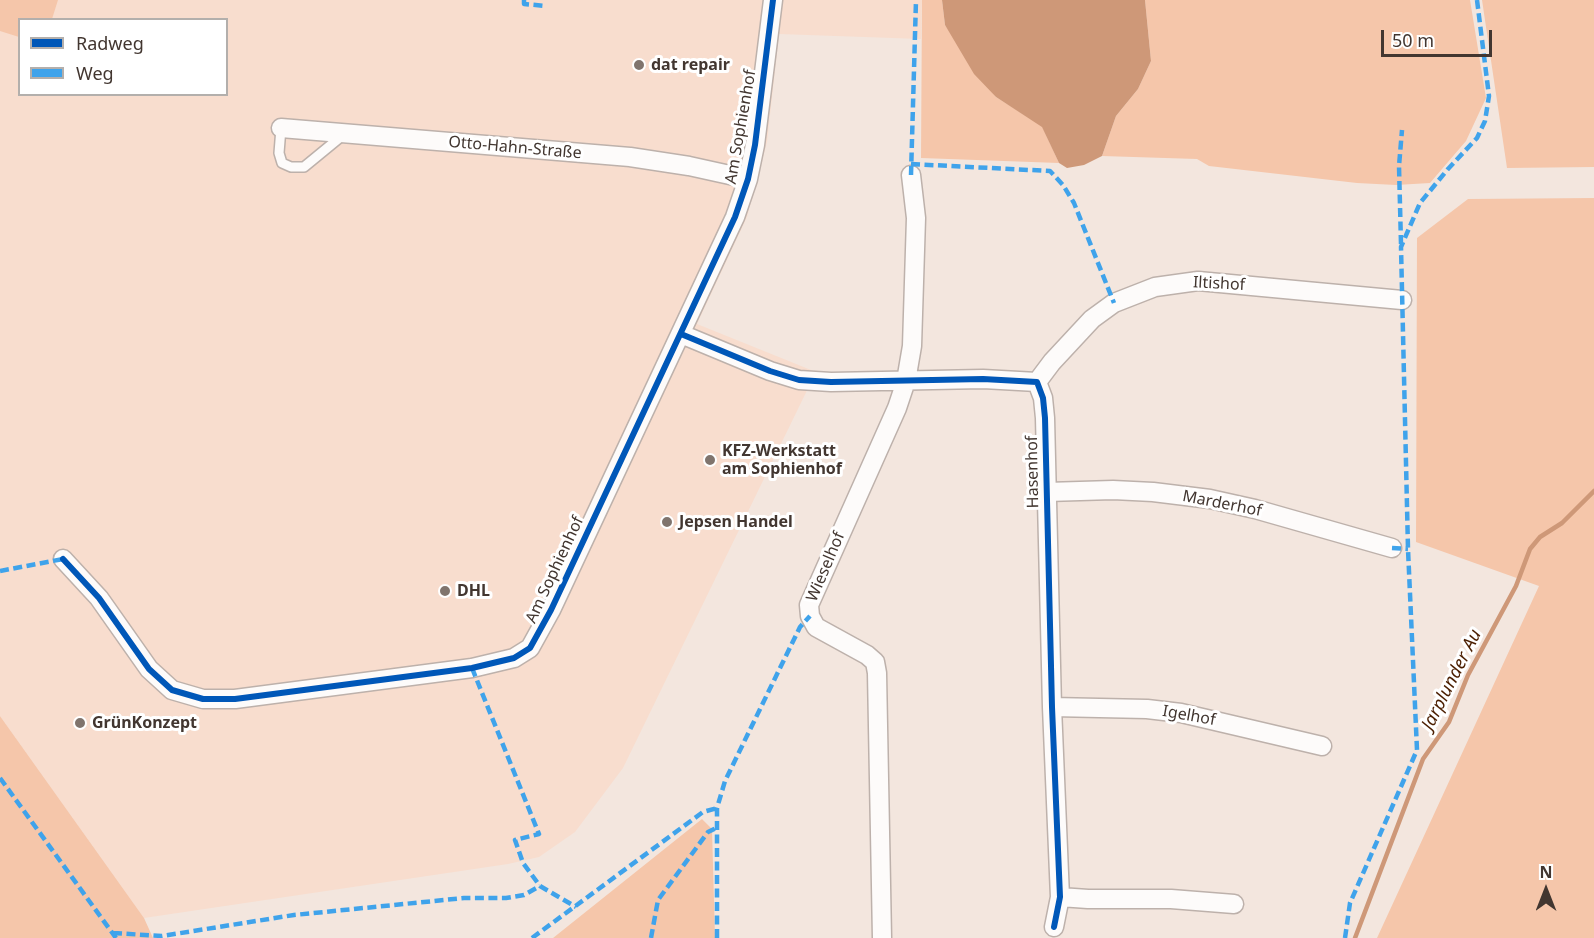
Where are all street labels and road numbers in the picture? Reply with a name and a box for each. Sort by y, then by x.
street label: Am Sophienhof [722,68,760,186]
street label: Otto-Hahn-Straße [448,133,582,163]
street label: Iltishof [1192,273,1246,295]
street label: Hasenhof [1023,436,1043,508]
street label: Marderhof [1181,487,1263,521]
street label: Am Sophienhof [522,514,588,626]
street label: Wieselhof [803,529,849,605]
street label: Igelhof [1161,702,1217,730]

